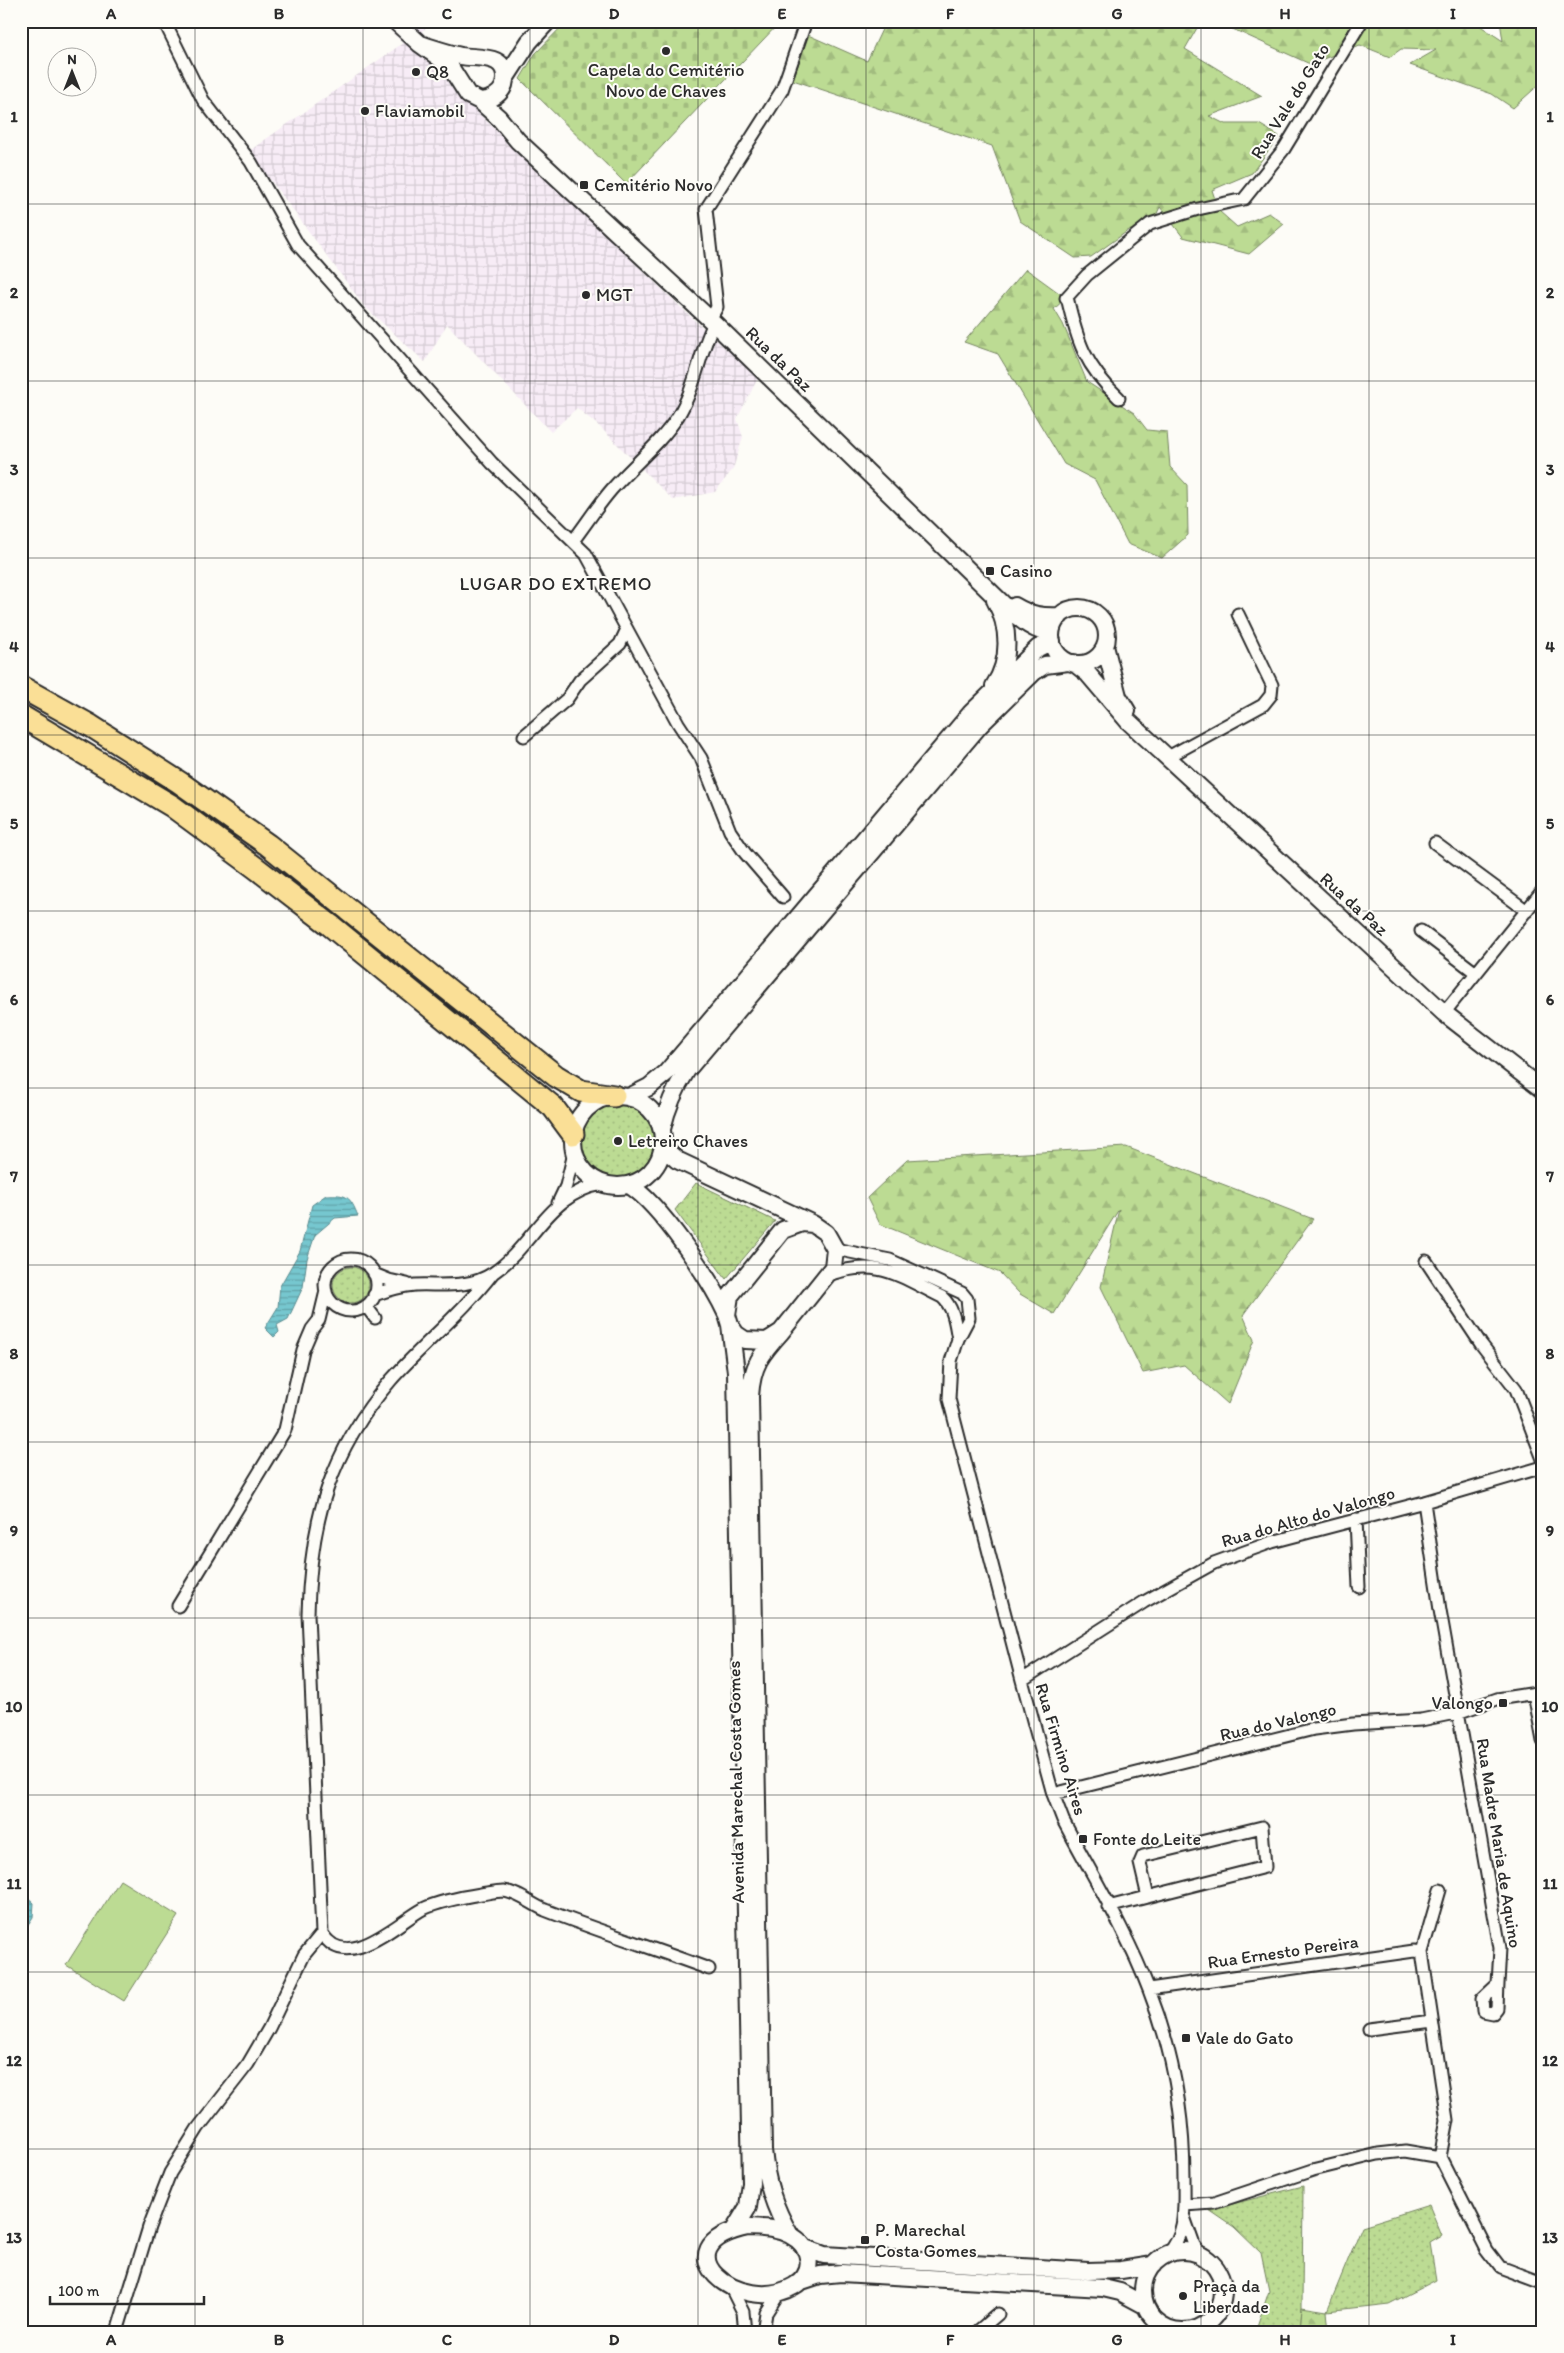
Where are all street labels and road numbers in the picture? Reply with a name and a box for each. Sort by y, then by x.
street label: Rua Vale do Gato [1246,39,1334,163]
street label: Rua da Paz [741,322,817,396]
street label: Rua da Paz [1315,868,1393,940]
street label: Rua do Alto do Valongo [1219,1482,1397,1552]
street label: Avenida Marechal Costa Gomes [723,1660,749,1904]
street label: Rua Firmino Aires [1030,1680,1092,1818]
street label: Rua do Valongo [1218,1698,1338,1746]
street label: Rua Madre Maria de Aquino [1472,1736,1526,1950]
street label: Rua Ernesto Pereira [1206,1931,1360,1973]

